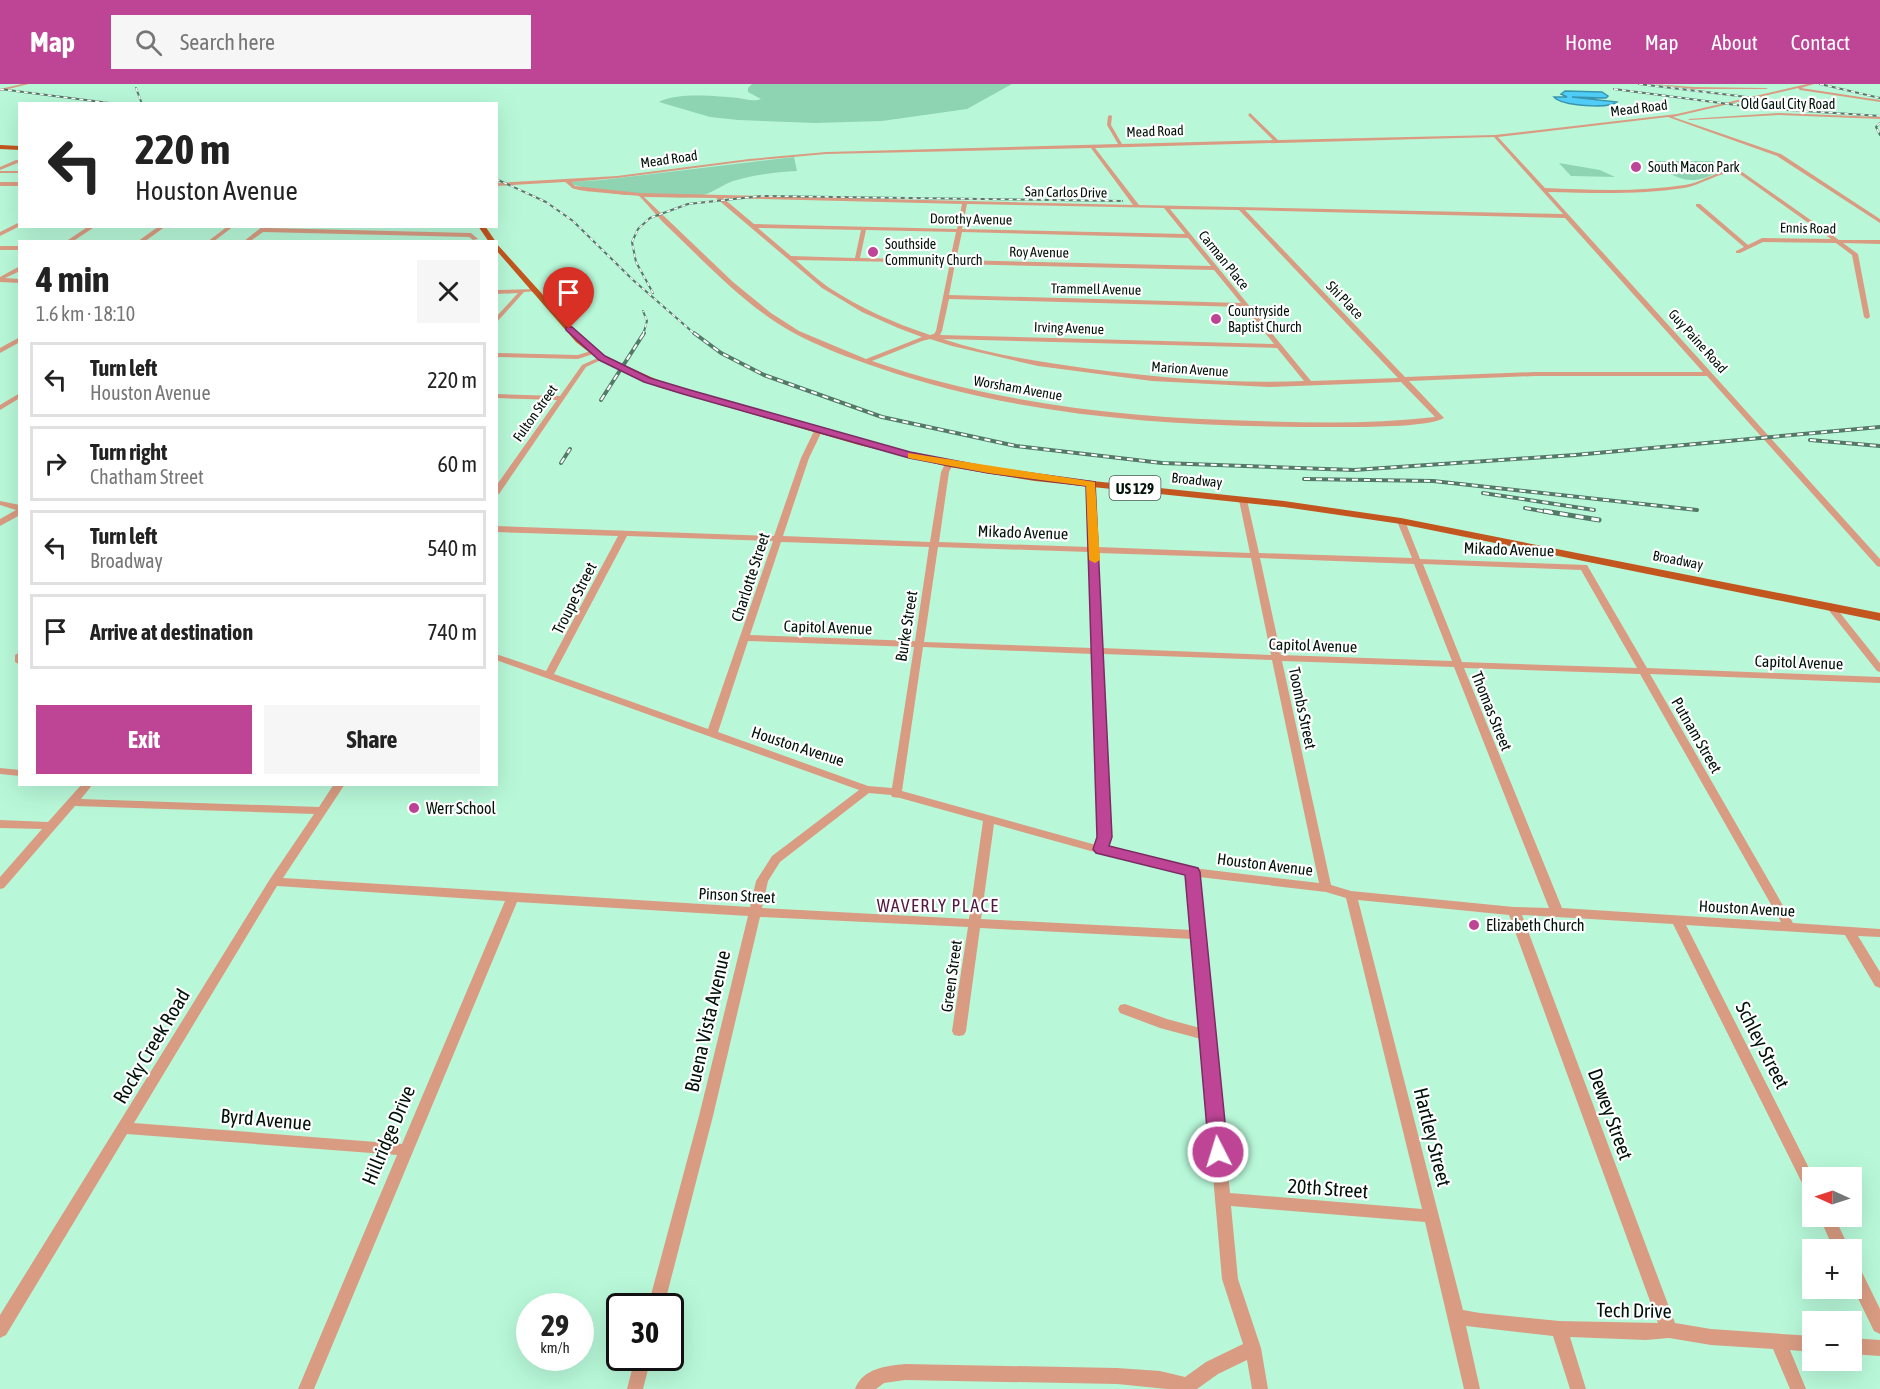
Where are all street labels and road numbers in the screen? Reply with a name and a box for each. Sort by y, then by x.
street label: Old Gaul City Road [1741,96,1835,112]
street label: Mead Road [1609,97,1669,119]
street label: Mead Road [1126,122,1184,140]
street label: Mead Road [639,147,699,171]
street label: San Carlos Drive [1025,183,1107,201]
street label: Dorothy Avenue [930,210,1012,228]
street label: Ennis Road [1780,220,1836,236]
street label: Carman Place [1195,227,1253,293]
street label: Roy Avenue [1009,243,1069,261]
street label: Shi Place [1323,278,1367,322]
street label: Trammell Avenue [1051,280,1141,298]
street label: Guy Paine Road [1665,306,1731,376]
street label: Irving Avenue [1034,319,1104,337]
street label: Marion Avenue [1151,358,1229,380]
street label: Worsham Avenue [973,372,1063,404]
street label: Fulton Street [510,381,560,445]
street label: Broadway [1171,469,1223,491]
road number: US 129 [1110,476,1160,500]
street label: Mikado Avenue [977,521,1069,543]
street label: Charlotte Street [727,530,773,624]
street label: Mikado Avenue [1463,538,1555,560]
street label: Broadway [1651,547,1705,573]
street label: Troupe Street [548,559,601,637]
street label: Burke Street [892,589,921,663]
street label: Capitol Avenue [783,616,873,639]
street label: Capitol Avenue [1268,634,1358,657]
street label: Capitol Avenue [1754,651,1844,674]
street label: Toombs Street [1286,665,1321,751]
street label: Thomas Street [1468,669,1516,754]
street label: Putnam Street [1668,694,1726,776]
street label: Houston Avenue [749,723,847,769]
street label: Houston Avenue [1216,849,1314,879]
street label: Pinson Street [698,884,776,906]
street label: Houston Avenue [1698,896,1796,920]
street label: Green Street [937,938,965,1013]
street label: Buena Vista Avenue [680,948,734,1094]
street label: Rocky Creek Road [108,985,194,1107]
street label: Schley Street [1731,998,1795,1092]
street label: Dewey Street [1584,1065,1638,1163]
street label: Hillridge Drive [357,1082,419,1188]
street label: Hartley Street [1410,1085,1456,1189]
street label: Byrd Avenue [220,1104,312,1134]
street label: 20th Street [1287,1174,1369,1202]
street label: Tech Drive [1596,1298,1672,1322]

